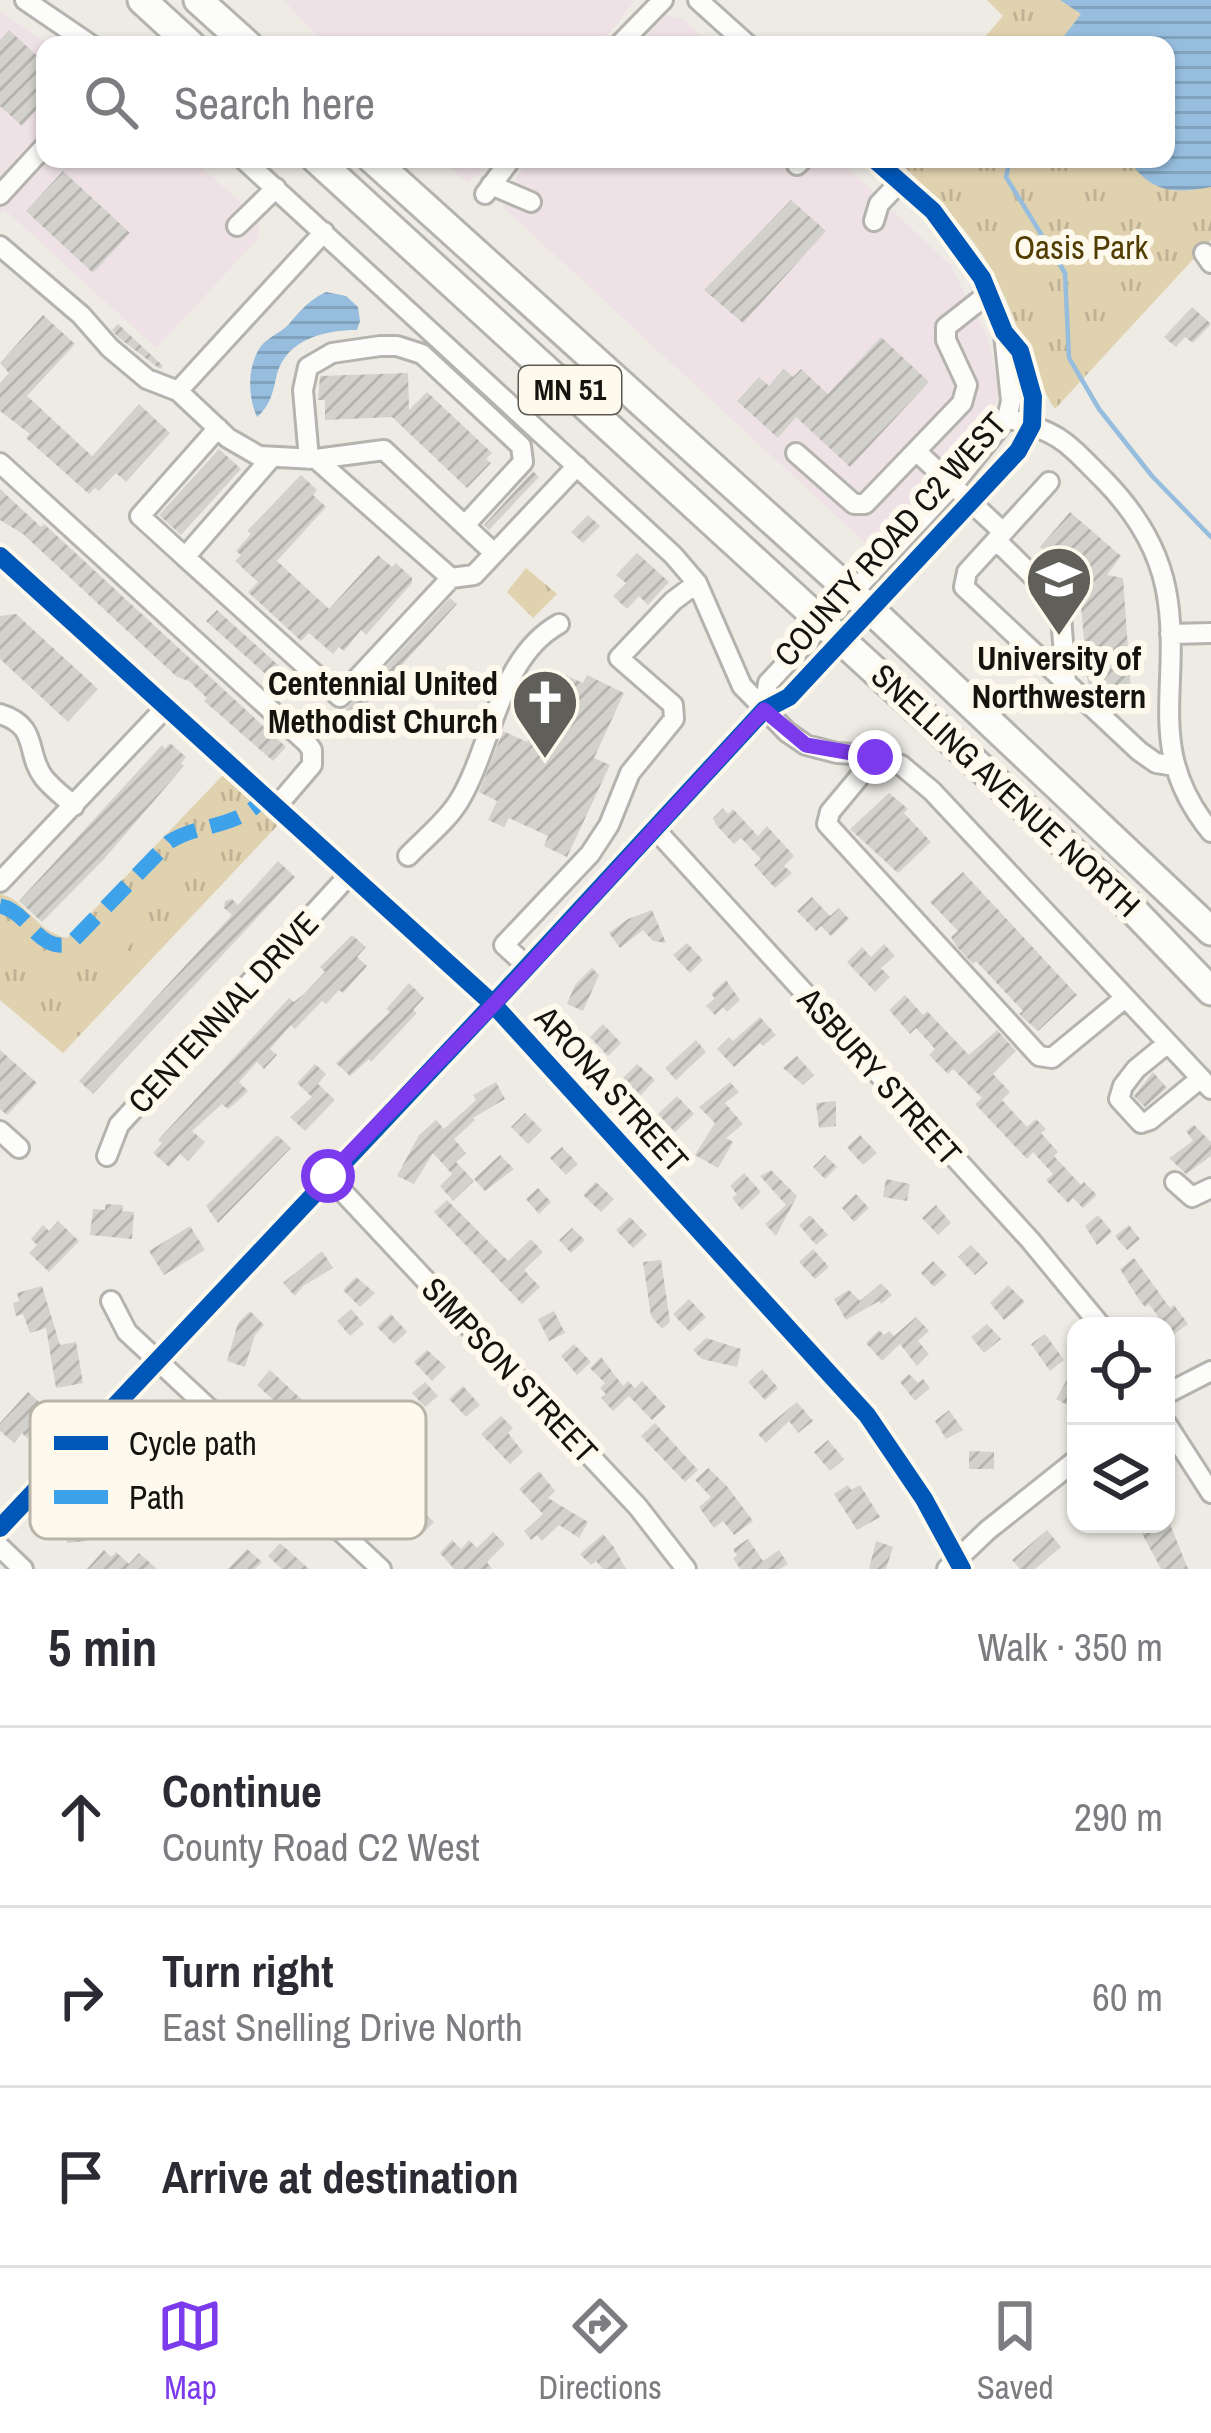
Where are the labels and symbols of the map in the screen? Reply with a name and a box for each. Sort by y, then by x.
park label: Oasis Park [1014,225,1148,269]
road number: MN 51 [519,366,621,414]
street label: COUNTY ROAD C2 WEST [764,403,1016,675]
school or university icon: University of Northwestern [1024,544,1094,638]
place label: University of Northwestern [972,636,1146,718]
street label: SNELLING AVENUE NORTH [862,654,1150,926]
place label: Centennial United Methodist Church [268,661,498,743]
church icon: Centennial United Methodist Church [510,667,580,761]
route end [848,730,902,784]
street label: CENTENNIAL DRIVE [118,902,328,1122]
street label: ASBURY STREET [788,977,972,1174]
street label: ARONA STREET [525,996,698,1181]
route start [301,1149,355,1203]
street label: SIMPSON STREET [412,1268,608,1472]
legend [30,1401,426,1539]
text: Cycle path [129,1421,257,1465]
text: Path [129,1475,185,1519]

